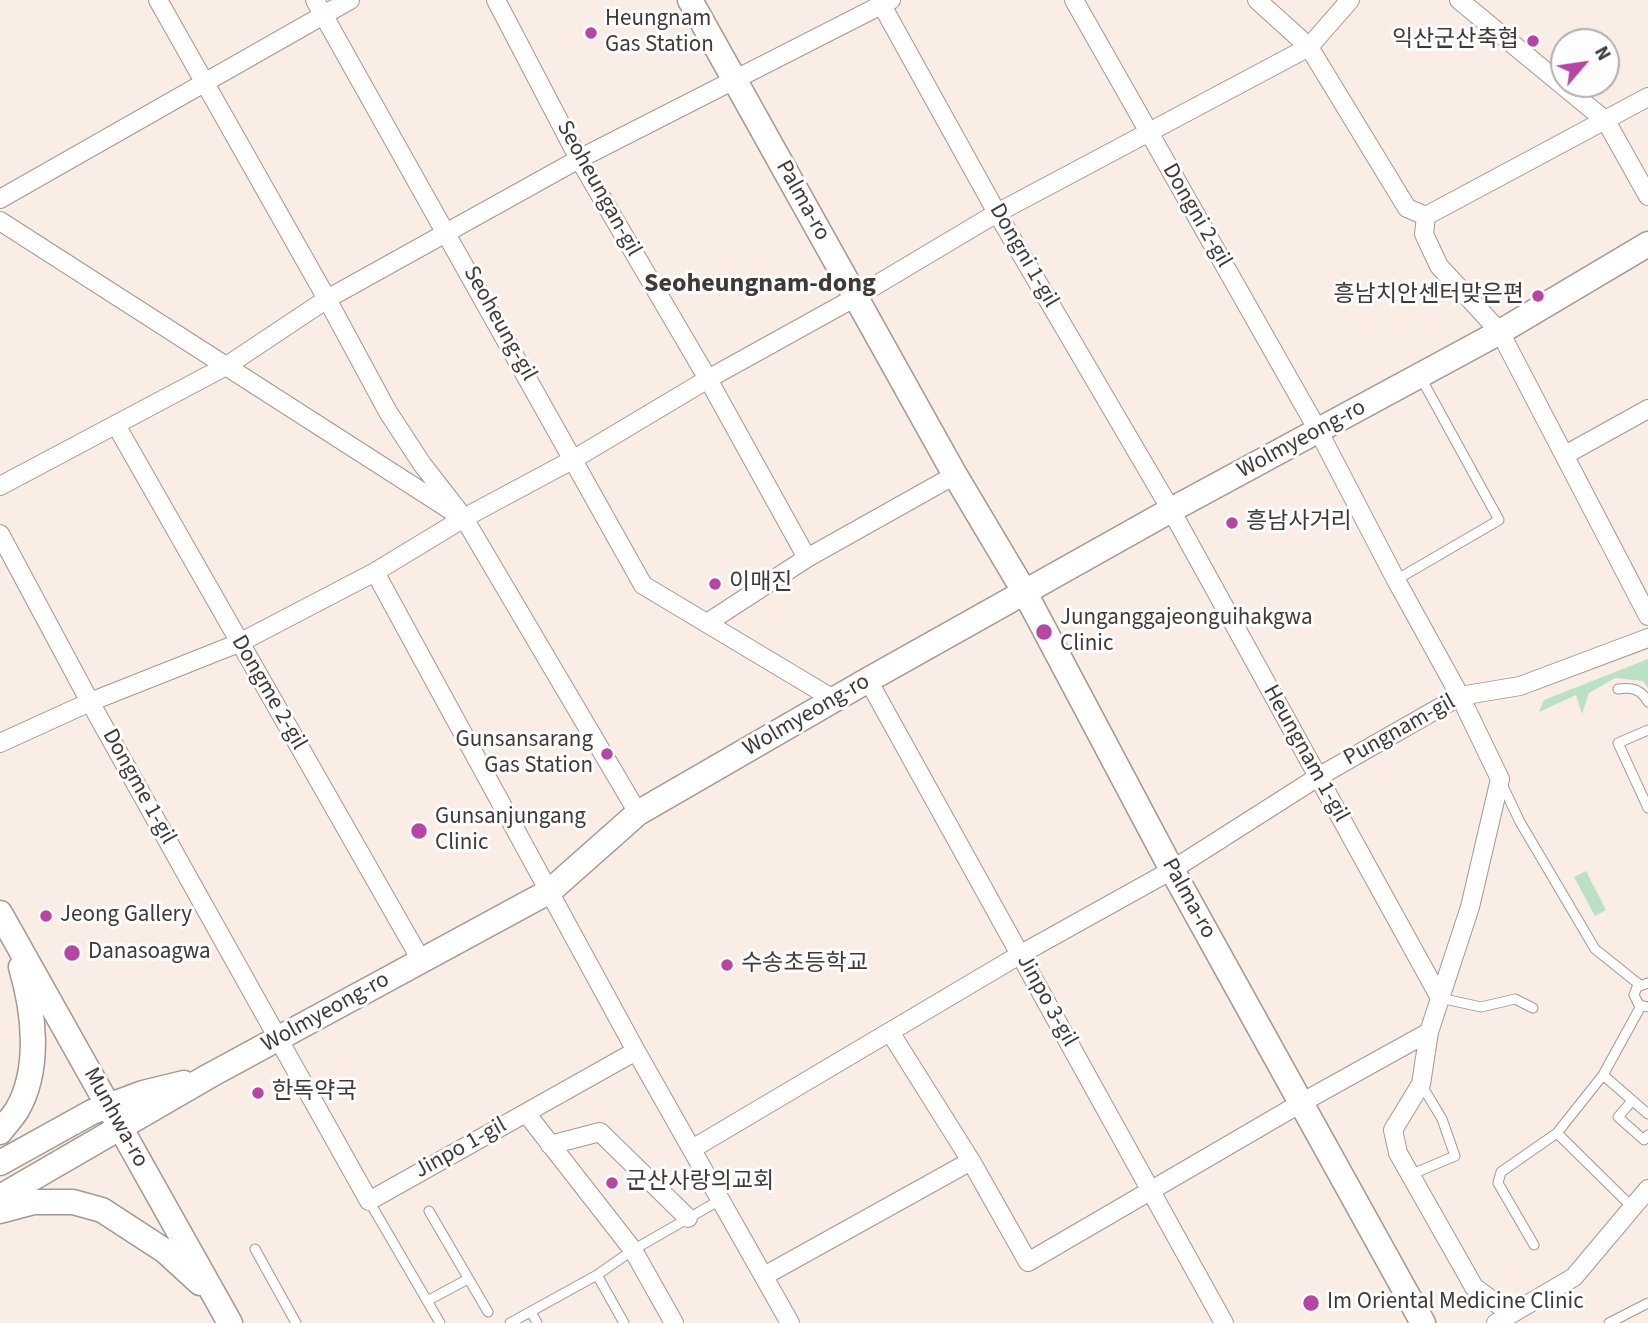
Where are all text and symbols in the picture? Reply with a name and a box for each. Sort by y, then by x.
place label: Heungnam Gas Station [605,6,714,60]
marker: Heungnam Gas Station [583,25,599,41]
place label: 익산군산축협 [1392,27,1519,55]
north arrow [1550,28,1620,98]
marker: 익산군산축협 [1525,33,1541,49]
text: N [1587,41,1617,66]
street label: Seoheungan-gil [549,116,647,262]
street label: Palma-ro [769,156,835,246]
street label: Dongni 2-gil [1155,159,1237,273]
street label: Dongni 1-gil [982,199,1064,313]
street label: Seoheung-gil [456,262,542,386]
district label: Seoheungnam-dong [644,269,876,301]
place label: 흥남치안센터맞은편 [1334,282,1524,310]
marker: 흥남치안센터맞은편 [1530,288,1546,304]
street label: Wolmyeong-ro [1233,395,1371,485]
place label: 흥남사거리 [1246,509,1352,537]
marker: 흥남사거리 [1224,515,1240,531]
place label: 이매진 [729,570,792,598]
marker: 이매진 [707,576,723,592]
place label: Junganggajeonguihakgwa Clinic [1060,605,1312,659]
marker: Junganggajeonguihakgwa Clinic [1034,622,1054,642]
street label: Dongme 2-gil [224,631,312,755]
street label: Wolmyeong-ro [739,669,875,763]
street label: Heungnam 1-gil [1256,681,1354,827]
street label: Pungnam-gil [1339,689,1461,773]
street label: Dongme 1-gil [95,725,181,849]
place label: Gunsansarang Gas Station [455,727,593,781]
marker: Gunsansarang Gas Station [599,746,615,762]
place label: Gunsanjungang Clinic [435,804,586,858]
marker: Gunsanjungang Clinic [409,821,429,841]
street label: Palma-ro [1155,854,1221,944]
place label: Jeong Gallery [60,902,192,930]
marker: Jeong Gallery [38,908,54,924]
place label: Danasoagwa [88,939,211,967]
marker: Danasoagwa [62,943,82,963]
street label: Jinpo 3-gil [1009,950,1083,1052]
place label: 수송초등학교 [741,951,868,979]
marker: 수송초등학교 [719,957,735,973]
street label: Wolmyeong-ro [257,967,395,1059]
street label: Munhwa-ro [76,1063,154,1173]
place label: 한독약국 [272,1079,357,1107]
marker: 한독약국 [250,1085,266,1101]
street label: Jinpo 1-gil [410,1112,512,1186]
place label: 군산사랑의교회 [626,1169,774,1197]
marker: 군산사랑의교회 [604,1175,620,1191]
place label: Im Oriental Medicine Clinic [1327,1289,1584,1317]
marker: Im Oriental Medicine Clinic [1301,1293,1321,1313]

